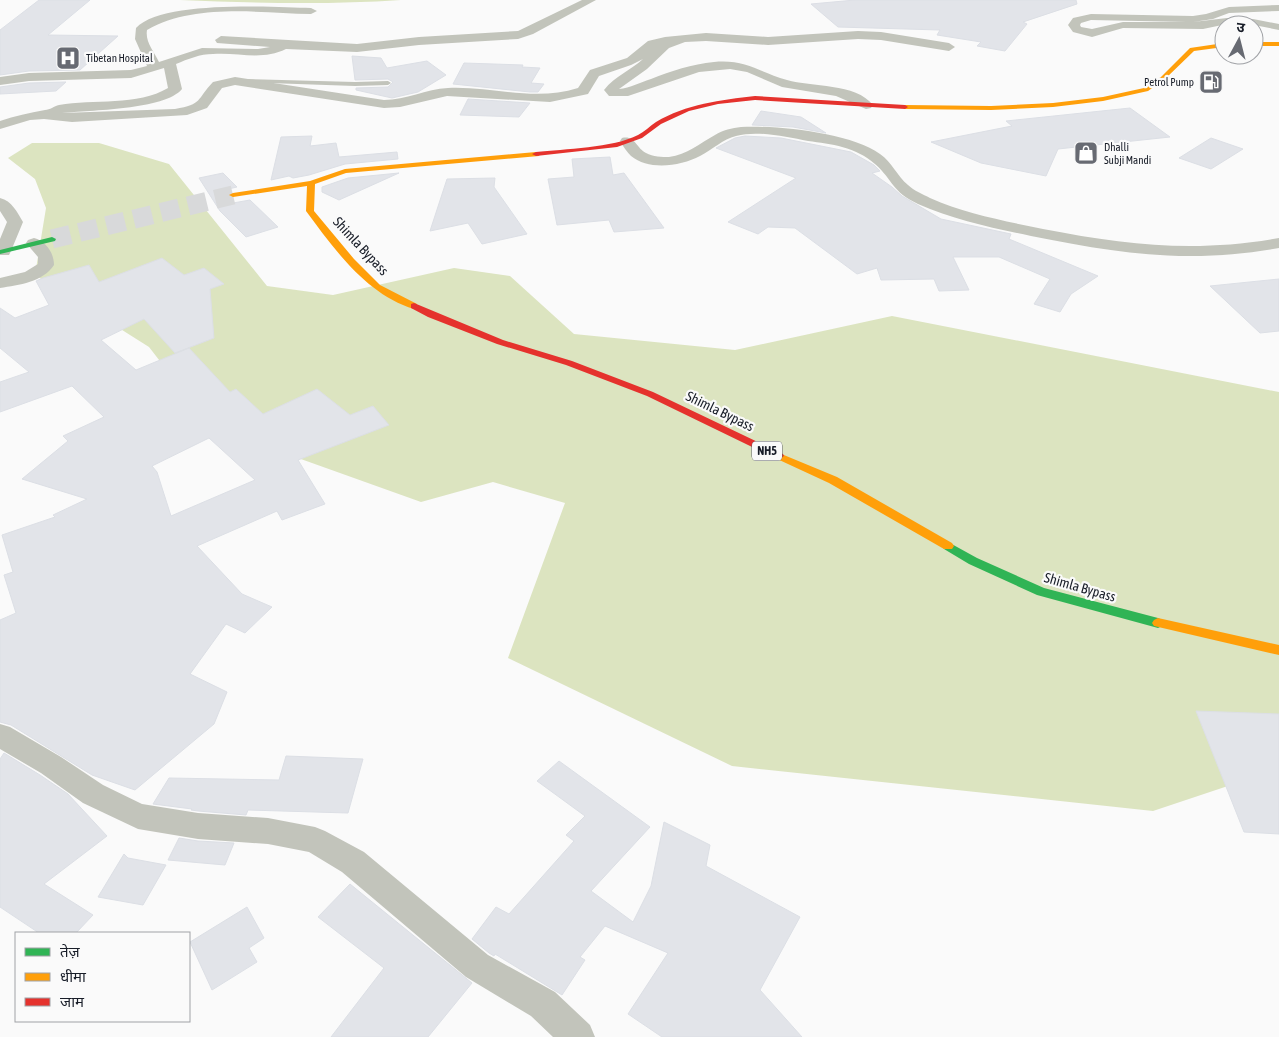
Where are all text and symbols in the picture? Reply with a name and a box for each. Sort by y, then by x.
north arrow [1214,15,1264,65]
text: उ [1236,19,1246,36]
hospital icon: Tibetan Hospital [55,45,81,71]
place label: Tibetan Hospital [86,52,153,64]
fuel station icon: Petrol Pump [1198,69,1224,95]
place label: Petrol Pump [1144,76,1194,88]
shop icon: Dhalli Subji Mandi [1073,140,1099,166]
place label: Dhalli Subji Mandi [1104,141,1151,166]
street label: Shimla Bypass [330,214,392,278]
street label: Shimla Bypass [683,388,757,434]
road number: NH5 [752,442,782,461]
street label: Shimla Bypass [1042,569,1118,605]
legend [15,932,190,1022]
text: तेज़ [60,943,81,960]
text: धीमा [60,968,87,985]
text: जाम [60,993,85,1010]

